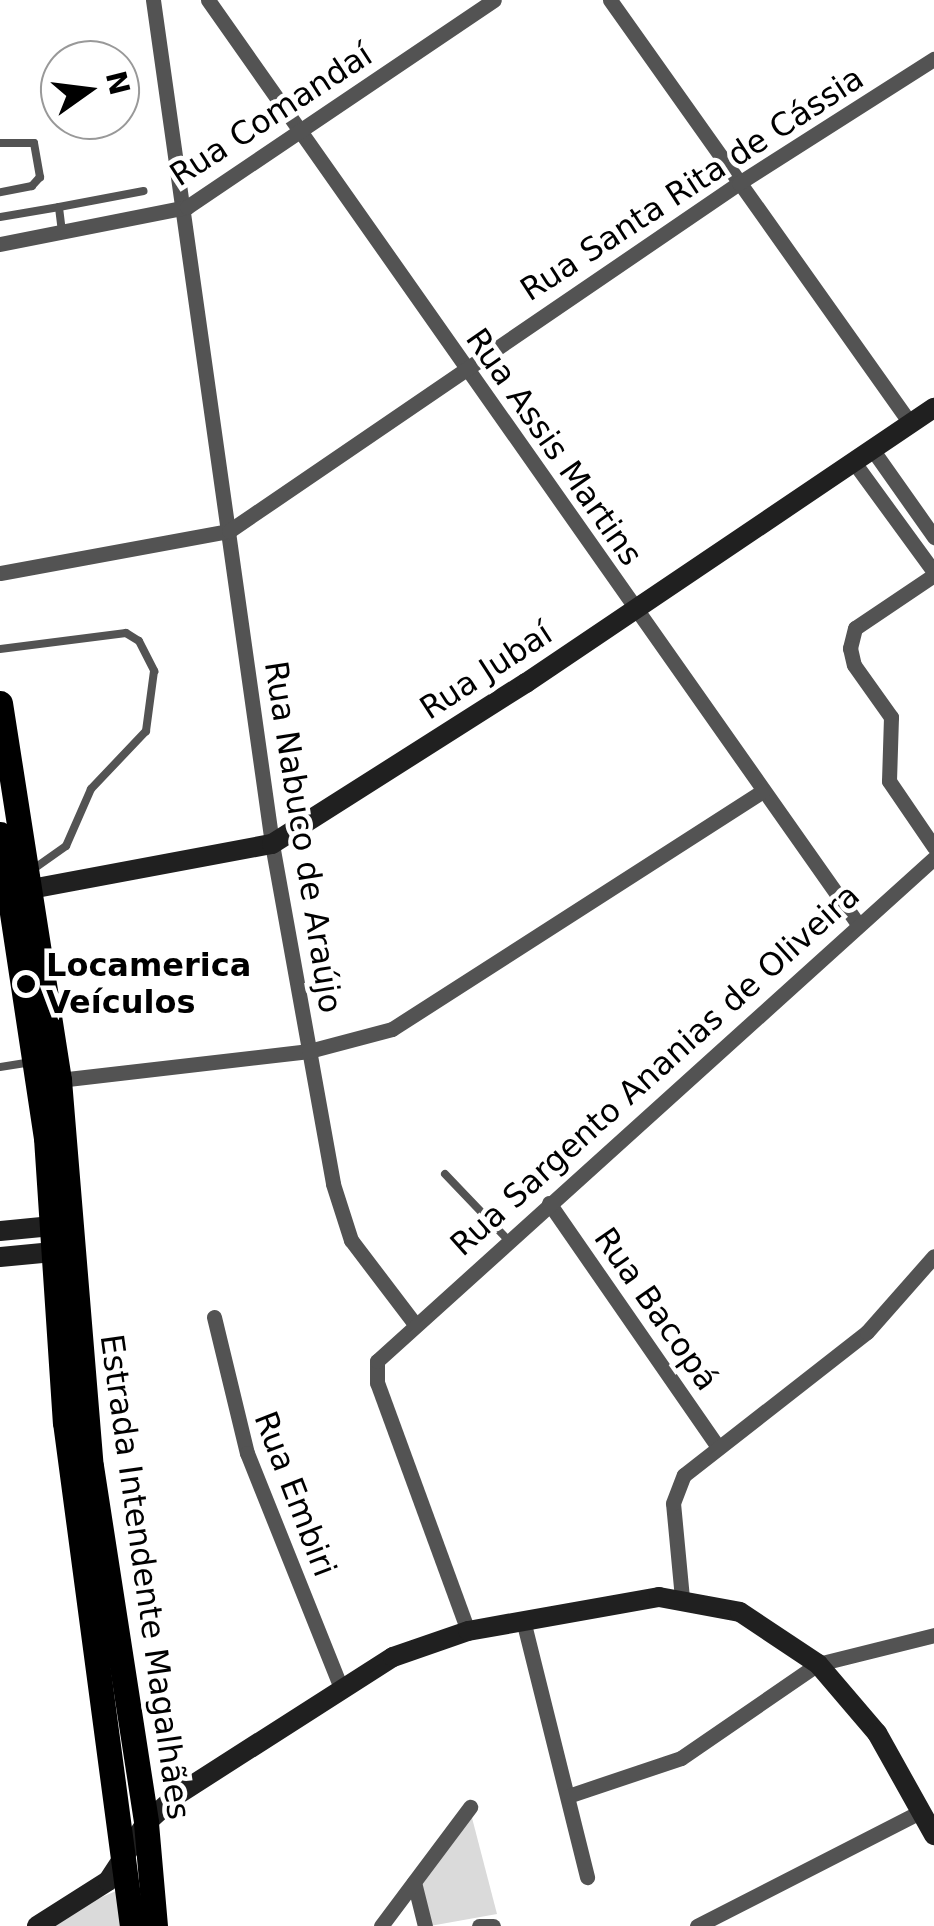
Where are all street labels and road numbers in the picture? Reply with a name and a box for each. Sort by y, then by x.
street label: Rua Comandaí [163,36,379,194]
street label: Rua Santa Rita de Cássia [513,59,871,309]
street label: Rua Assis Martins [458,321,650,573]
street label: Rua Jubaí [413,614,559,728]
street label: Rua Nabuco de Araújo [256,658,350,1016]
street label: Rua Sargento Ananias de Oliveira [443,876,867,1264]
street label: Rua Bacopá [586,1220,726,1398]
street label: Estrada Intendente Magalhães [92,1332,198,1822]
street label: Rua Embiri [246,1406,344,1582]

